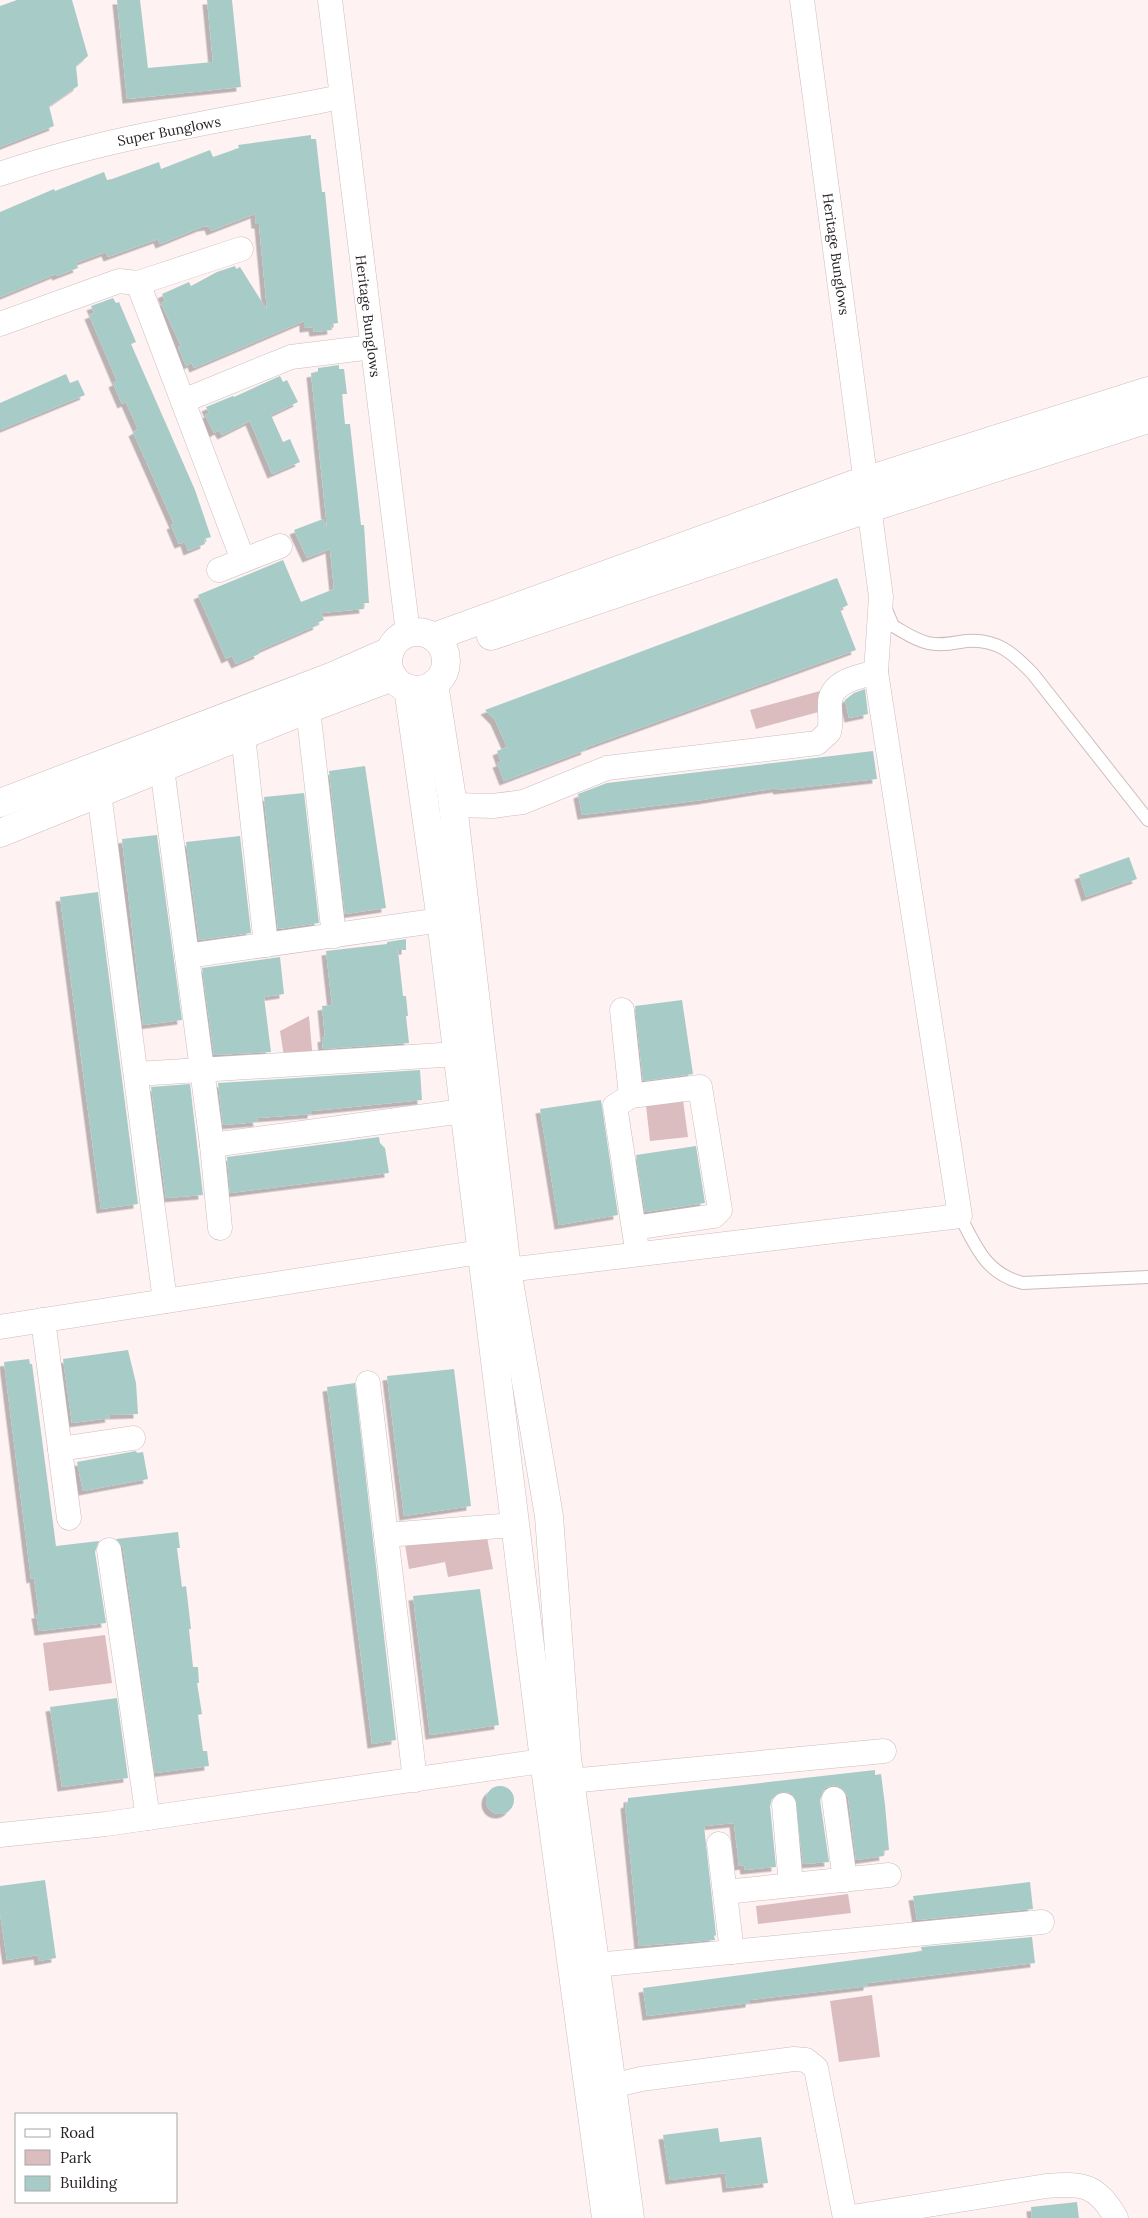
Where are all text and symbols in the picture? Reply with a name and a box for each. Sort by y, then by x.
street label: Super Bunglows [116,112,222,150]
street label: Heritage Bunglows [819,192,853,316]
street label: Heritage Bunglows [352,254,384,378]
legend [15,2113,178,2203]
text: Road [60,2123,95,2142]
text: Park [60,2148,91,2167]
text: Building [60,2173,118,2192]

